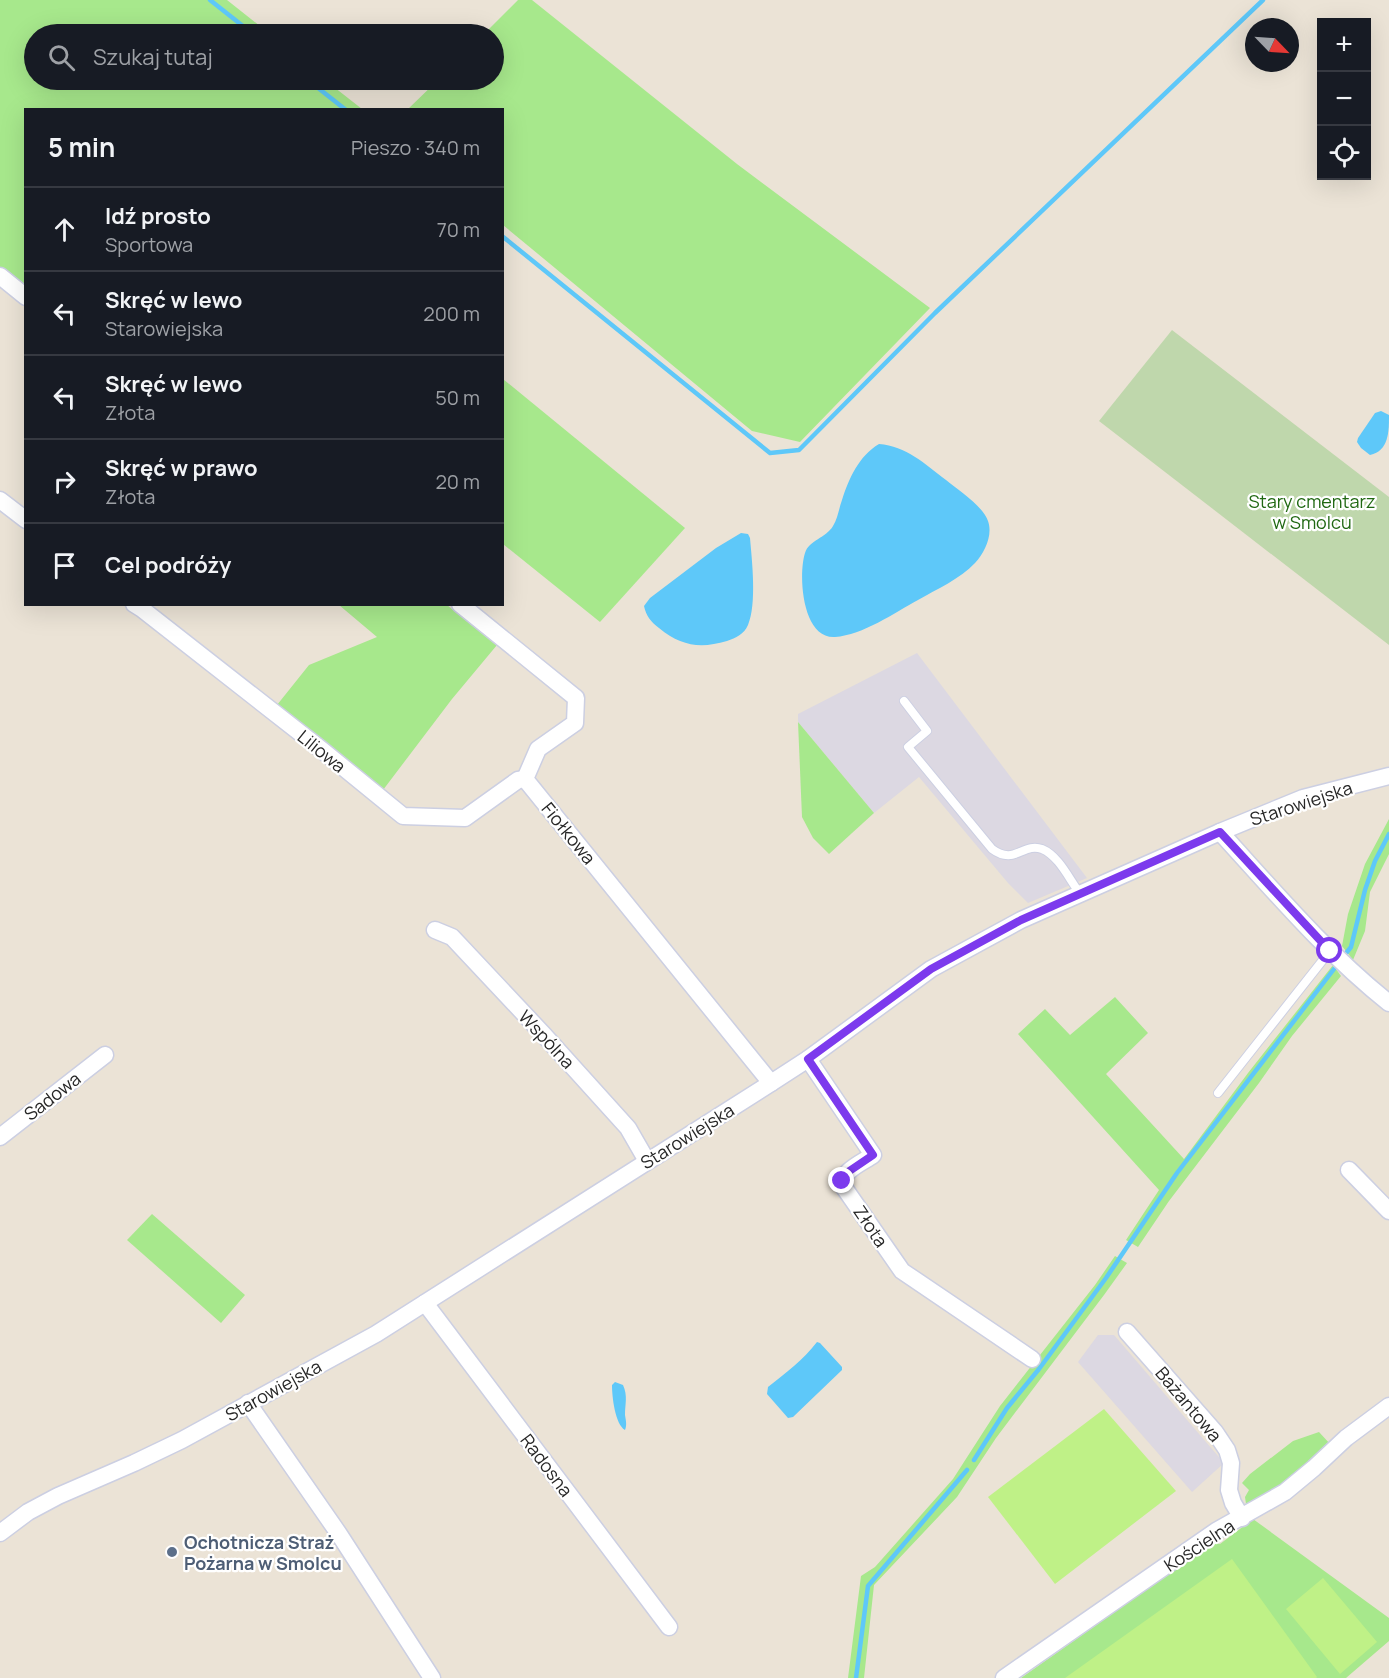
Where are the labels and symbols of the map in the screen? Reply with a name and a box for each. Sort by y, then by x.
north arrow [1245,18,1299,72]
park label: Stary cmentarz w Smolcu [1248,489,1376,534]
street label: Liliowa [293,724,351,778]
street label: Starowiejska [1247,775,1355,831]
street label: Fiołkowa [537,797,601,869]
route start [1316,937,1342,963]
street label: Wspólna [514,1005,580,1073]
street label: Sadowa [19,1066,85,1126]
street label: Starowiejska [636,1098,738,1174]
route end [828,1167,854,1193]
street label: Złota [848,1201,894,1251]
street label: Starowiejska [221,1354,325,1426]
street label: Bażantowa [1151,1361,1227,1447]
street label: Radosna [516,1429,578,1501]
street label: Kościelna [1159,1513,1239,1577]
place label: Ochotnicza Straż Pożarna w Smolcu [184,1530,342,1575]
marker: Ochotnicza Straż Pożarna w Smolcu [165,1545,179,1559]

